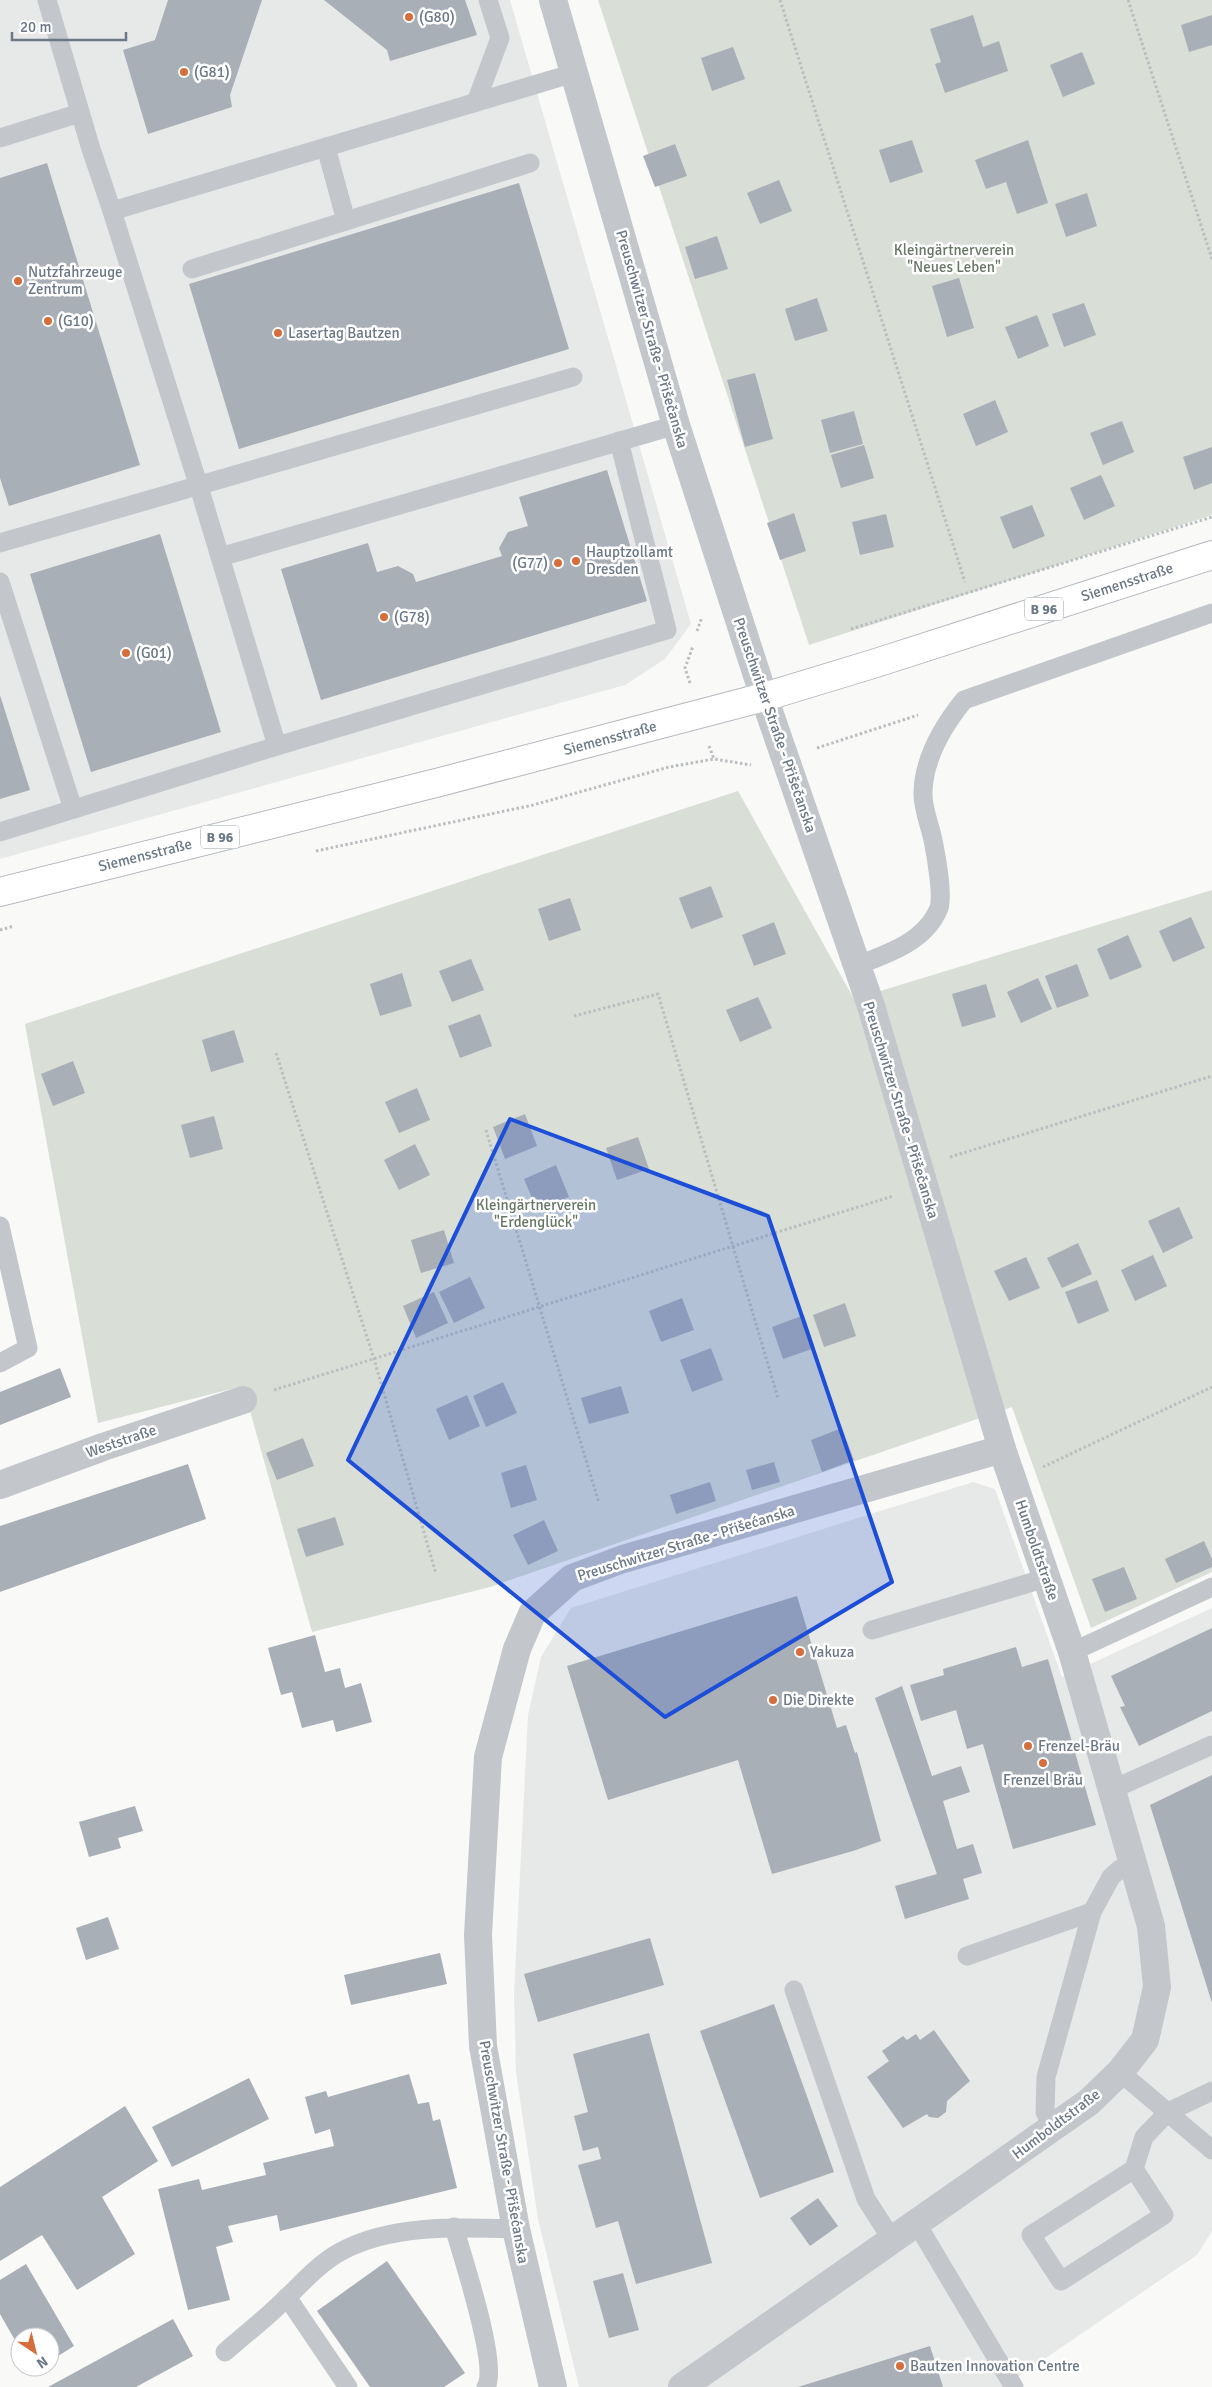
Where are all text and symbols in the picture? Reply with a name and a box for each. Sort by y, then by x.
place label: (G80) [419,8,455,26]
scale bar [12,10,126,42]
marker: (G80) [403,11,415,23]
text: 20 m [20,18,51,36]
place label: (G81) [194,63,230,81]
marker: (G81) [178,66,190,78]
street label: Preuschwitzer Straße - Přišečanska [612,228,692,450]
park label: Kleingärtnerverein "Neues Leben" [894,241,1014,276]
place label: Nutzfahrzeuge Zentrum [28,263,123,298]
marker: Nutzfahrzeuge Zentrum [12,275,24,287]
place label: (G10) [58,312,94,330]
marker: (G10) [42,315,54,327]
place label: Lasertag Bautzen [288,324,400,342]
marker: Lasertag Bautzen [272,327,284,339]
place label: Hauptzollamt Dresden [586,543,673,578]
place label: (G77) [512,554,548,572]
marker: Hauptzollamt Dresden [570,555,582,567]
marker: (G77) [552,557,564,569]
street label: Siemensstraße [1079,559,1175,605]
road number: B 96 [1025,598,1063,620]
place label: (G78) [394,608,430,626]
marker: (G78) [378,611,390,623]
street label: Preuschwitzer Straße - Přišečanska [730,615,820,835]
place label: (G01) [136,644,172,662]
marker: (G01) [120,647,132,659]
street label: Siemensstraße [561,717,659,759]
road number: B 96 [201,826,239,849]
street label: Siemensstraße [96,835,194,875]
street label: Preuschwitzer Straße - Přišečanska [859,999,943,1221]
park label: Kleingärtnerverein "Erdenglück" [476,1196,596,1231]
street label: Weststraße [83,1421,159,1461]
street label: Humboldtstraße [1011,1497,1063,1603]
street label: Preuschwitzer Straße - Přišećanska [575,1501,797,1585]
place label: Yakuza [810,1643,854,1661]
marker: Yakuza [794,1646,806,1658]
place label: Die Direkte [783,1691,854,1709]
marker: Die Direkte [767,1694,779,1706]
place label: Frenzel-Bräu [1038,1737,1120,1755]
marker: Frenzel-Bräu [1022,1740,1034,1752]
marker: Frenzel Bräu [1037,1757,1049,1769]
place label: Frenzel Bräu [1003,1771,1083,1789]
street label: Preuschwitzer Straße - Přišećanska [475,2039,533,2265]
street label: Humboldtstraße [1009,2085,1103,2163]
north arrow [10,2327,60,2377]
text: N [33,2352,51,2372]
place label: Bautzen Innovation Centre [910,2357,1080,2375]
marker: Bautzen Innovation Centre [894,2360,906,2372]

